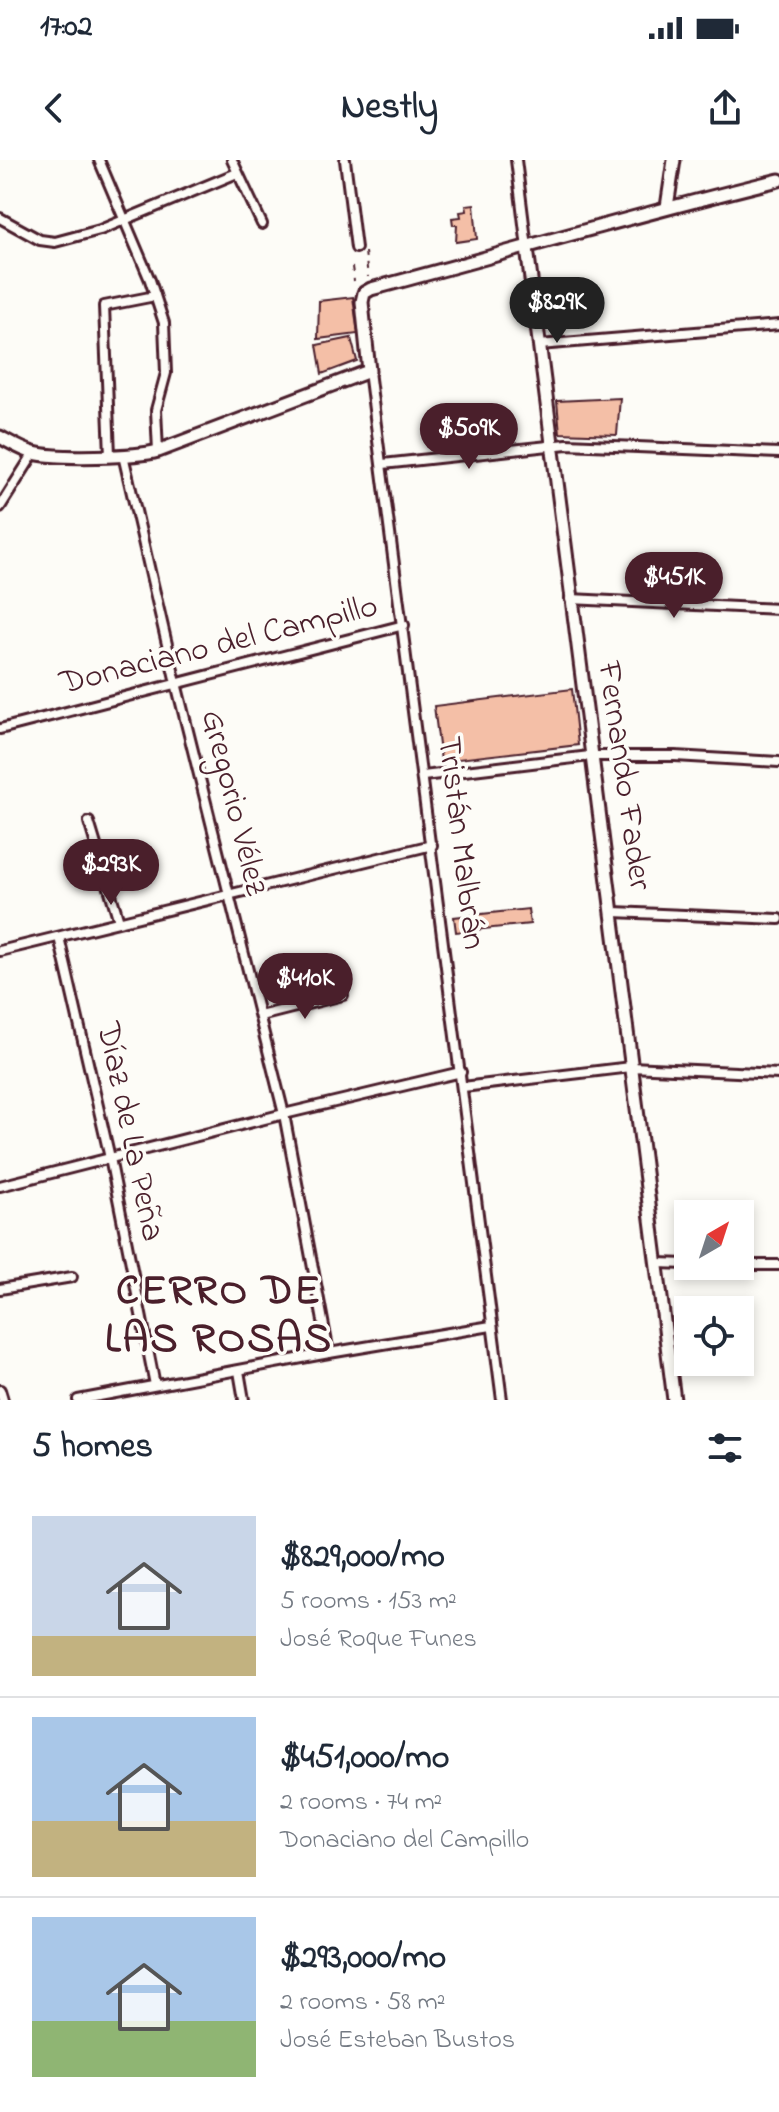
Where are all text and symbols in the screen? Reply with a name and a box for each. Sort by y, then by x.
text: 17:02 [40,6,92,50]
text: Nestly [341,82,438,135]
icon: back [32,86,76,130]
icon: share [703,86,747,130]
pin: $829K [501,277,613,345]
text: $829K [528,284,586,322]
pin: $509K [413,403,525,471]
text: $509K [438,410,500,448]
pin: $451K [618,552,730,620]
text: $451K [643,559,705,597]
street label: Donaciano del Campillo [54,582,383,710]
street label: Fernando Fader [582,658,664,894]
street label: Gregorio Vélez [186,705,280,902]
street label: Tristán Malbrán [422,733,498,953]
pin: $293K [55,839,167,907]
text: $293K [81,846,141,884]
pin: $410K [249,953,361,1021]
text: $410K [276,960,334,998]
street label: Díaz de La Peña [81,1017,177,1246]
north arrow [674,1200,754,1280]
map controls [674,1200,754,1376]
district label: CERRO DE LAS ROSAS [105,1262,333,1371]
button: locate [674,1296,754,1376]
text: 5 homes [32,1423,153,1473]
icon: filters [703,1426,747,1470]
text: $829,000/mo [280,1533,445,1583]
icon: home [96,1548,192,1644]
text: 5 rooms · 153 m² [280,1583,457,1621]
text: José Roque Funes [280,1621,477,1659]
text: $451,000/mo [280,1734,449,1784]
icon: home [96,1749,192,1845]
text: 2 rooms · 74 m² [280,1784,442,1822]
text: Donaciano del Campillo [280,1822,529,1860]
text: $293,000/mo [280,1934,446,1984]
icon: home [96,1949,192,2045]
text: 2 rooms · 58 m² [280,1984,446,2022]
text: José Esteban Bustos [280,2022,515,2060]

